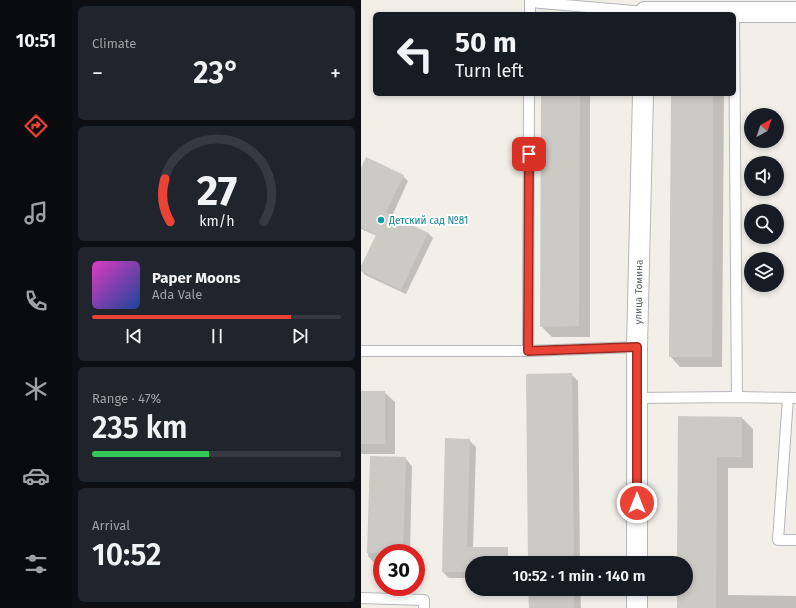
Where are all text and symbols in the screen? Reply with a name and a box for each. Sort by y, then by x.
text: 50 m [455,26,517,59]
icon: left [389,28,441,80]
text: 10:51 [16,30,56,52]
text: Climate [92,36,136,51]
text: 23° [193,55,240,91]
text: − [92,60,103,87]
text: + [330,60,341,87]
text: Turn left [455,60,524,82]
north arrow [744,108,784,148]
map controls [744,108,784,292]
icon: directions [22,112,50,140]
pin [512,137,546,171]
icon: arrive [518,143,540,165]
button: sound [744,156,784,196]
text: 27 [196,165,237,215]
icon: music [22,199,50,227]
button: search [744,204,784,244]
text: km/h [199,212,234,229]
marker: Детский сад №81 [376,215,386,225]
place label: Детский сад №81 [388,215,468,227]
button: layers [744,252,784,292]
street label: улица Томина [632,259,646,325]
text: Paper Moons [152,269,240,287]
icon: phone [22,287,50,315]
text: Ada Vale [152,287,202,302]
icon: previous [123,325,145,347]
icon: pause [206,325,228,347]
icon: next [289,325,311,347]
icon: climate [22,375,50,403]
text: Range · 47% [92,391,161,406]
text: 235 km [92,410,188,446]
icon: car [22,462,50,490]
position arrow [616,482,658,524]
text: Arrival [92,518,130,533]
text: 10:52 [92,537,161,573]
speed limit sign: 30 [373,544,425,596]
icon: filters [22,550,50,578]
text: 10:52 · 1 min · 140 m [513,567,645,585]

